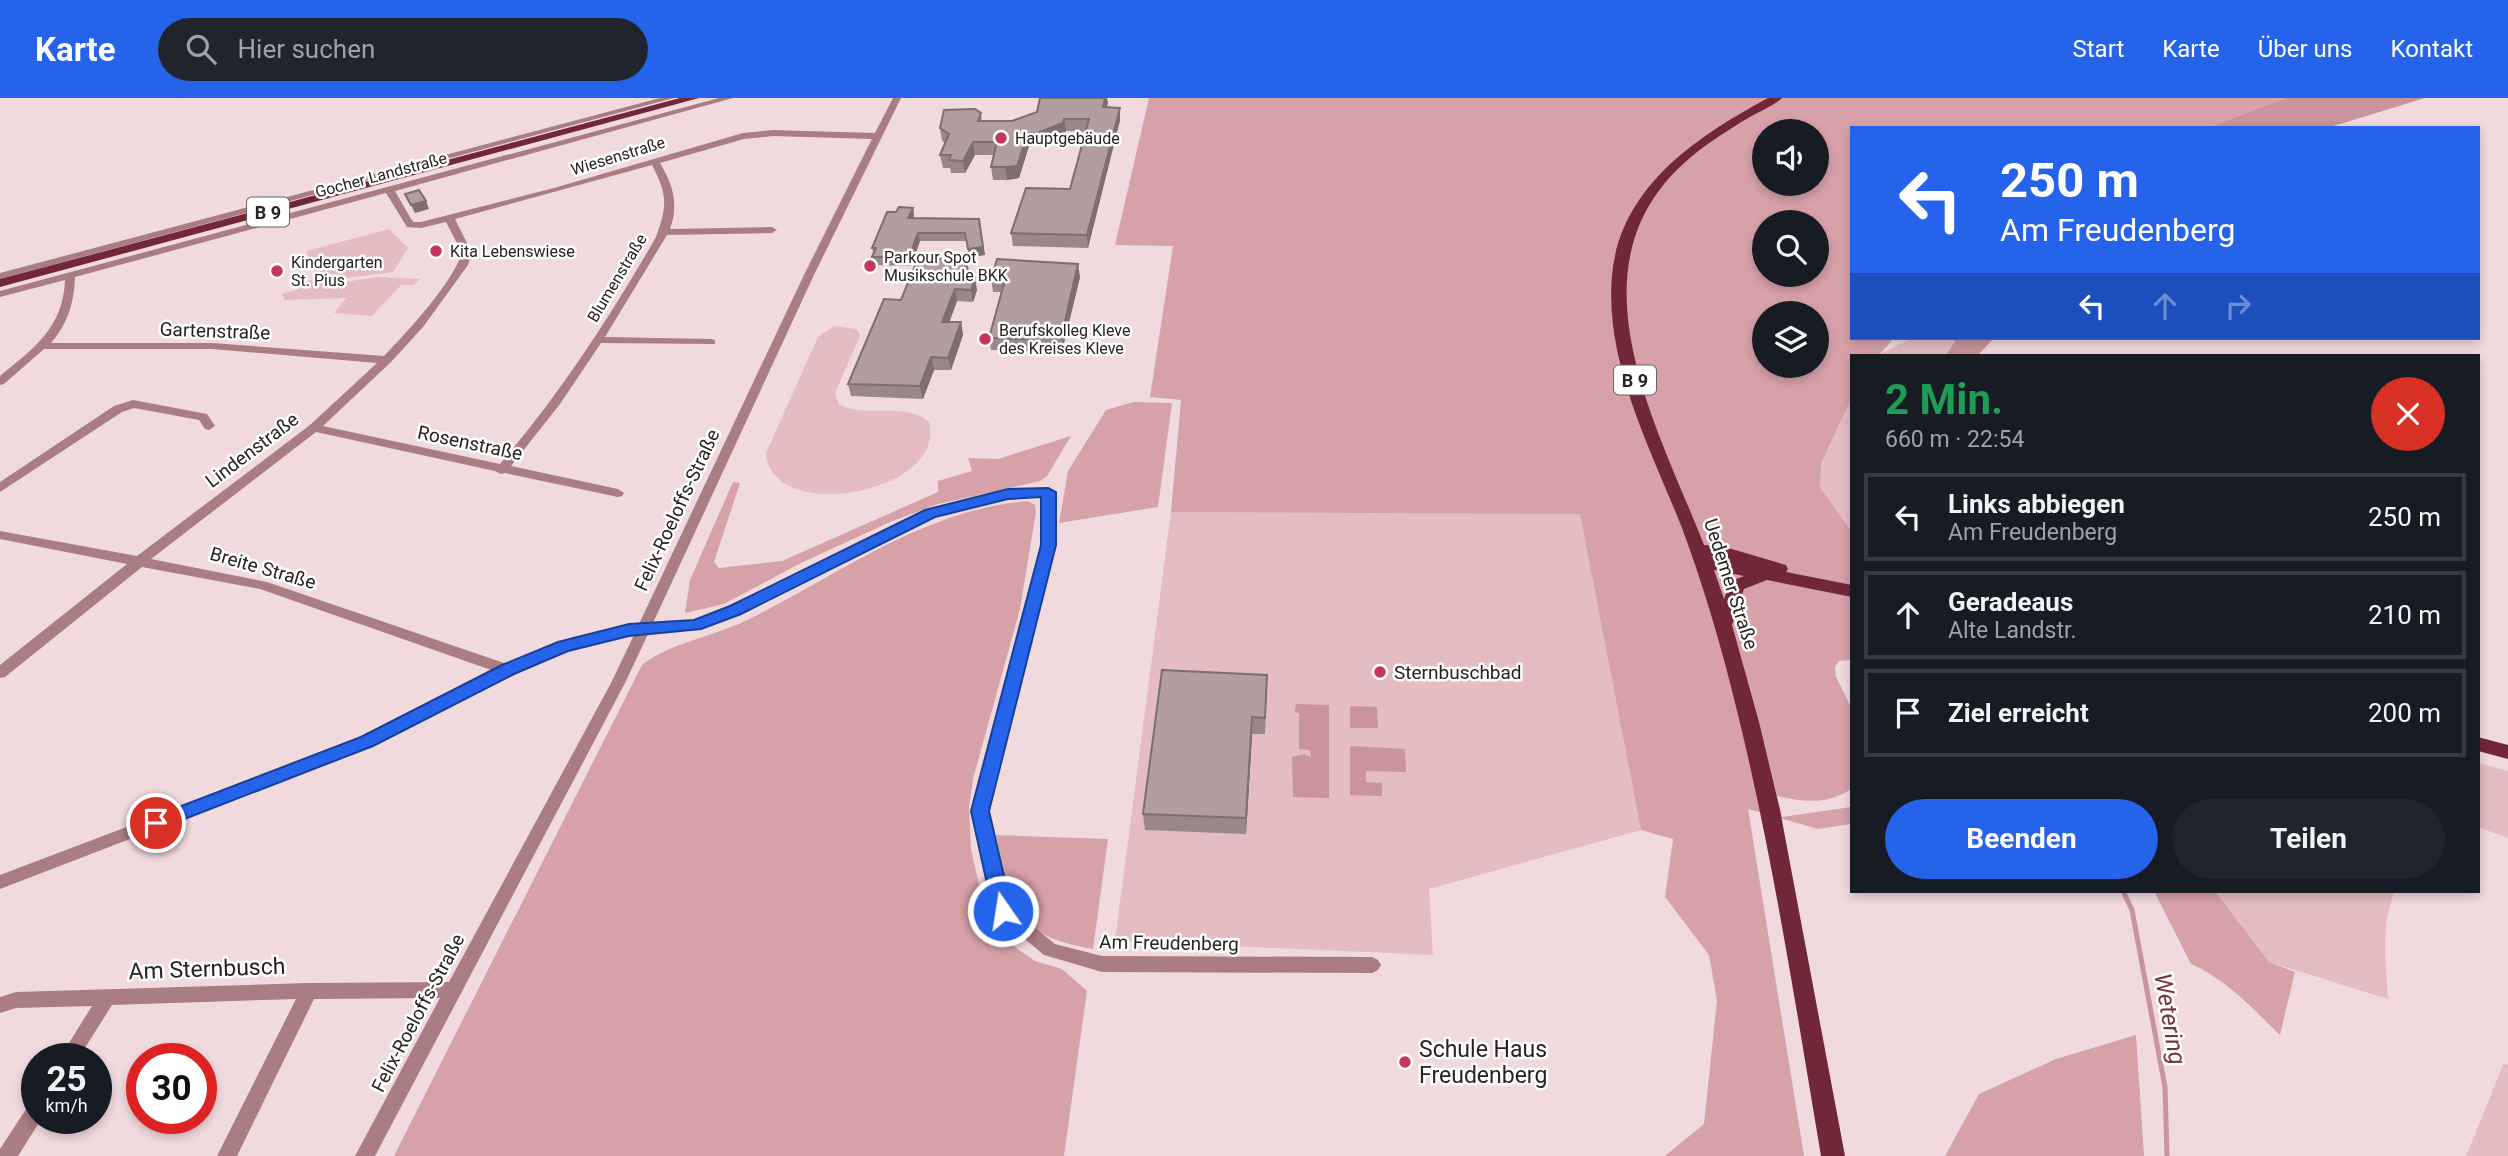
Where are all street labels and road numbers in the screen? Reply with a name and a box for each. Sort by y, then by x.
street label: Wiesenstraße [569,133,667,179]
street label: Gocher Landstraße [313,148,449,202]
road number: B 9 [247,198,289,226]
street label: Blumenstraße [583,231,651,325]
street label: Gartenstraße [159,318,271,344]
road number: B 9 [1614,366,1656,394]
street label: Lindenstraße [201,408,303,492]
street label: Rosenstraße [415,421,525,465]
street label: Felix-Roeloffs-Straße [629,425,725,595]
street label: Uedemer Straße [1699,516,1763,652]
street label: Breite Straße [207,542,319,594]
street label: Felix-Roeloffs-Straße [367,930,469,1096]
street label: Am Freudenberg [1099,930,1239,956]
street label: Am Sternbusch [128,953,286,985]

